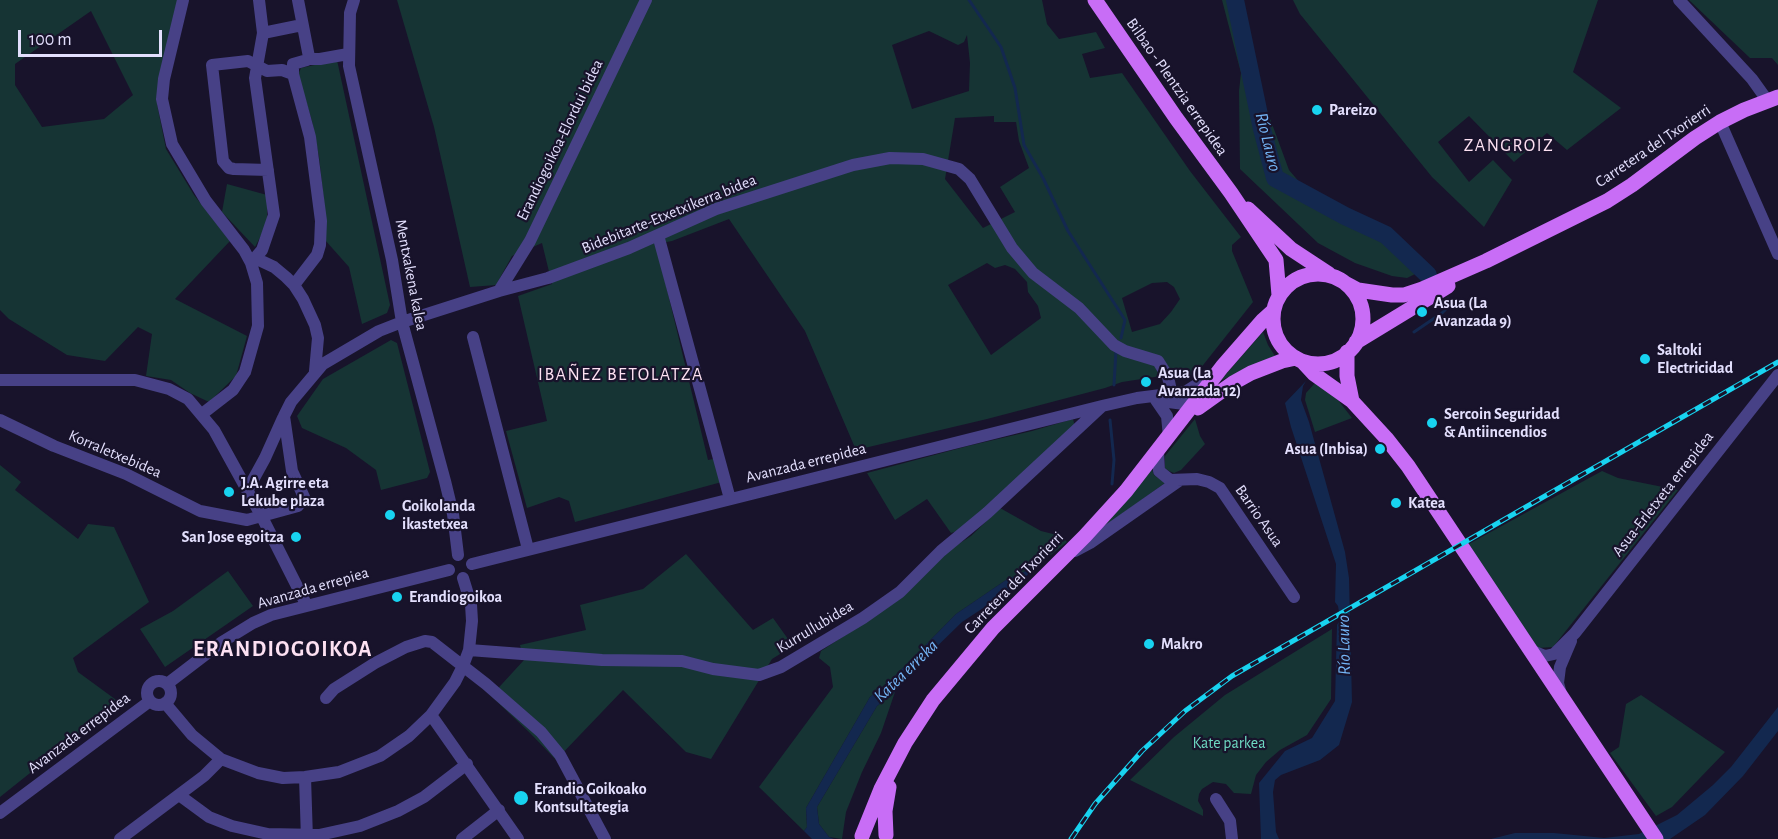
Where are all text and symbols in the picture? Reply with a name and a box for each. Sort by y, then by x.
street label: Bilbao - Plentzia errepidea [1122,14,1232,160]
scale bar [21,18,165,56]
text: 100 m [29,31,72,49]
street label: Erandiogoikoa-Elordui bidea [513,56,607,224]
place label: Pareizo [1329,100,1377,120]
street label: Carretera del Txorierri [1592,100,1714,192]
marker: Pareizo [1310,103,1324,117]
water label: Río Lauro [1250,110,1286,174]
district label: ZANGROIZ [1464,135,1554,157]
street label: Bidebitarte-Etxetxikerra bidea [579,170,759,258]
street label: Mentxakena kalea [391,218,431,332]
place label: Asua (La Avanzada 9) [1434,293,1512,331]
marker: Asua (La Avanzada 9) [1415,305,1429,319]
place label: Saltoki Electricidad [1657,340,1733,378]
marker: Saltoki Electricidad [1638,352,1652,366]
place label: Asua (La Avanzada 12) [1158,363,1241,401]
district label: IBAÑEZ BETOLATZA [538,364,704,386]
marker: Asua (La Avanzada 12) [1139,375,1153,389]
place label: Sercoin Seguridad & Antiincendios [1444,404,1560,442]
marker: Sercoin Seguridad & Antiincendios [1425,416,1439,430]
street label: Korraletxebidea [66,426,164,482]
street label: Asua-Erletxeta errepidea [1608,428,1718,560]
street label: Avanzada errepidea [744,439,868,487]
place label: Asua (Inbisa) [1285,439,1368,459]
marker: Asua (Inbisa) [1373,442,1387,456]
place label: J.A. Agirre eta Lekube plaza [241,473,329,511]
street label: Barrio Asua [1231,481,1287,551]
marker: J.A. Agirre eta Lekube plaza [222,485,236,499]
place label: Katea [1408,493,1445,513]
place label: Goikolanda ikastetxea [402,496,475,534]
marker: Katea [1389,496,1403,510]
marker: Goikolanda ikastetxea [383,508,397,522]
place label: San Jose egoitza [182,527,284,547]
street label: Carretera del Txorierri [960,528,1068,638]
marker: San Jose egoitza [289,530,303,544]
street label: Avanzada errepiea [255,563,371,613]
place label: Erandiogoikoa [409,587,502,607]
marker: Erandiogoikoa [390,590,404,604]
street label: Kurrullubidea [773,597,857,657]
water label: Río Lauro [1333,615,1355,675]
place label: Makro [1161,634,1203,654]
water label: Katea erreka [869,635,943,707]
district label: ERANDIOGOIKOA [193,636,373,662]
marker: Makro [1142,637,1156,651]
street label: Avanzada errepidea [24,688,134,778]
park label: Kate parkea [1192,733,1266,753]
place label: Erandio Goikoako Kontsultategia [534,779,647,817]
marker: Erandio Goikoako Kontsultategia [512,789,530,807]

